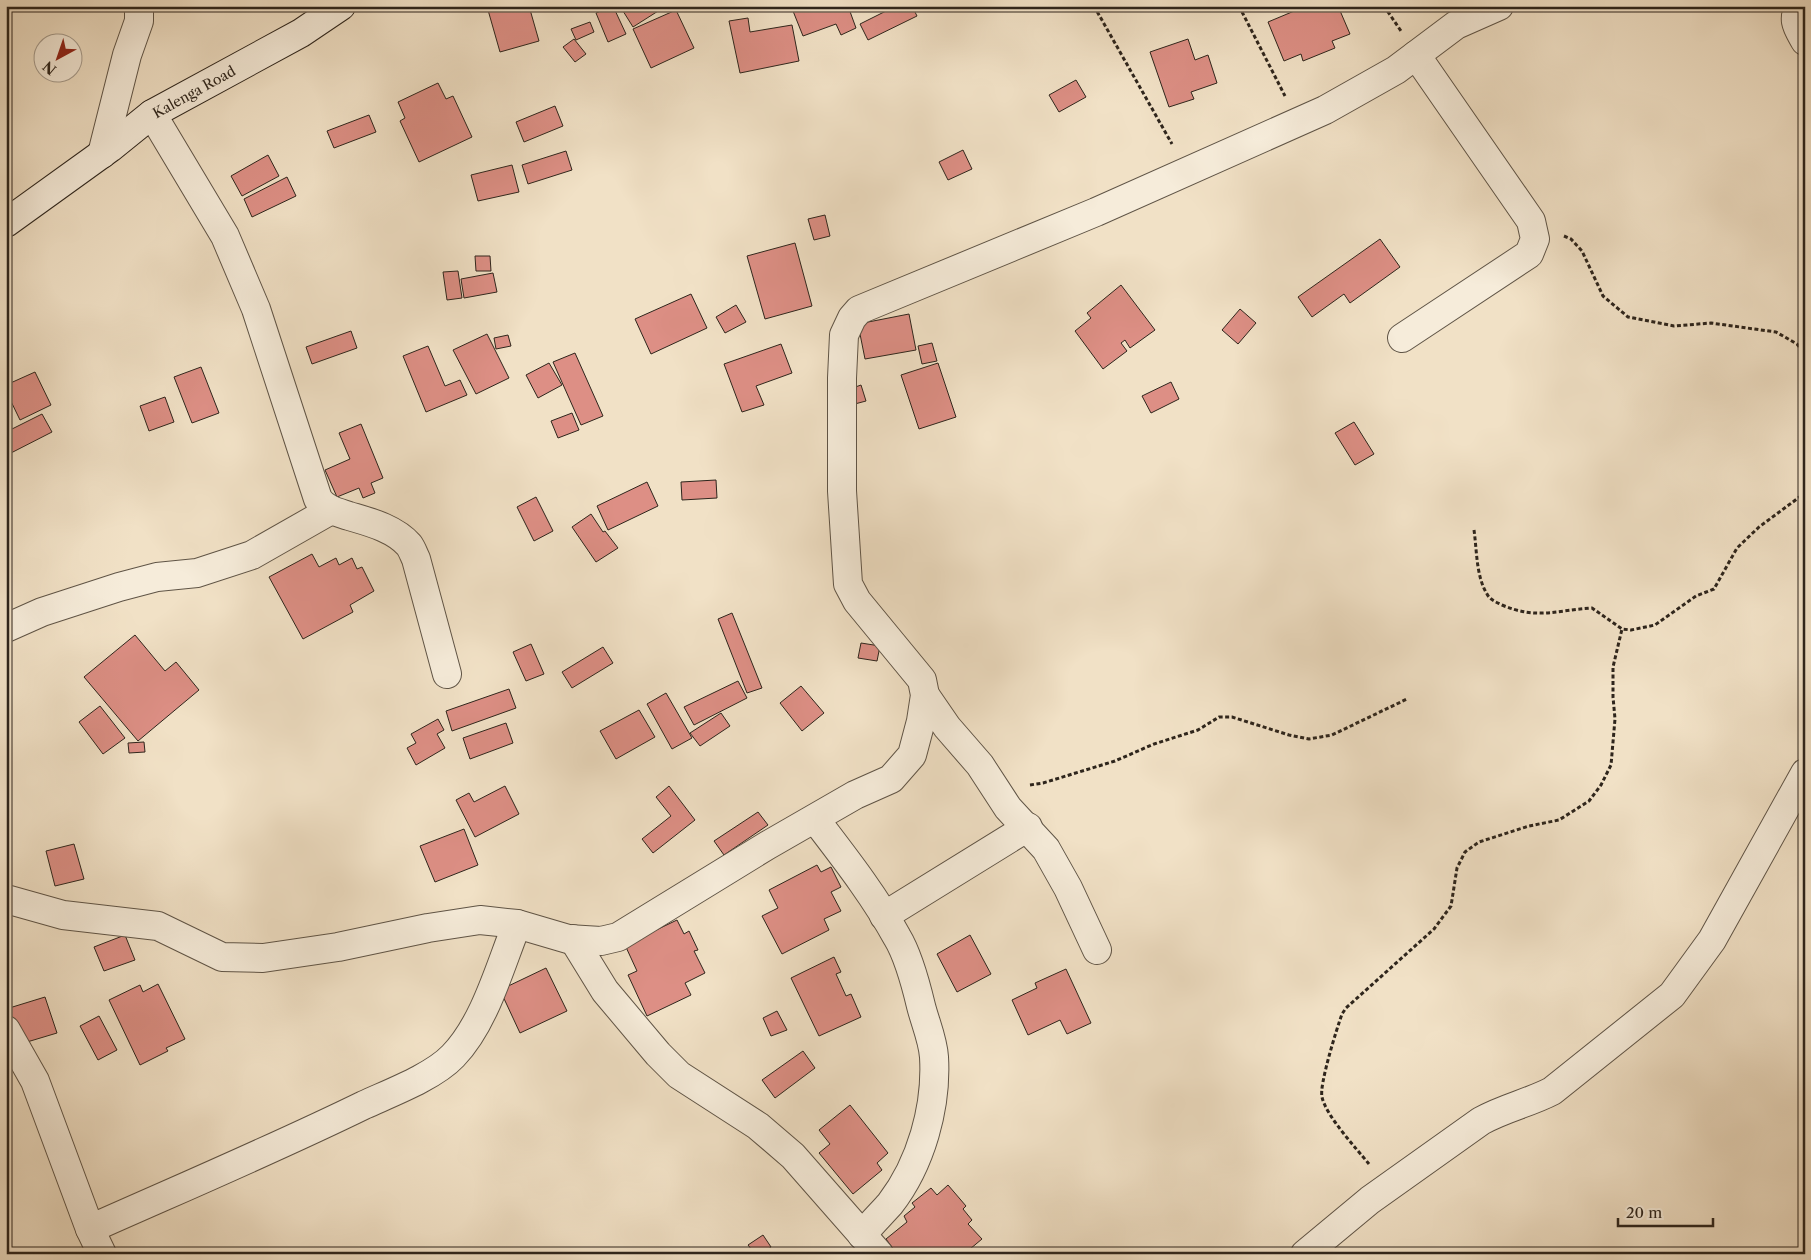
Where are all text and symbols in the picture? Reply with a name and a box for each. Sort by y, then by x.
north arrow [32,32,82,82]
text: N [39,57,60,79]
street label: Kalenga Road [149,62,239,122]
scale bar [1618,1195,1714,1227]
text: 20 m [1626,1203,1662,1222]

